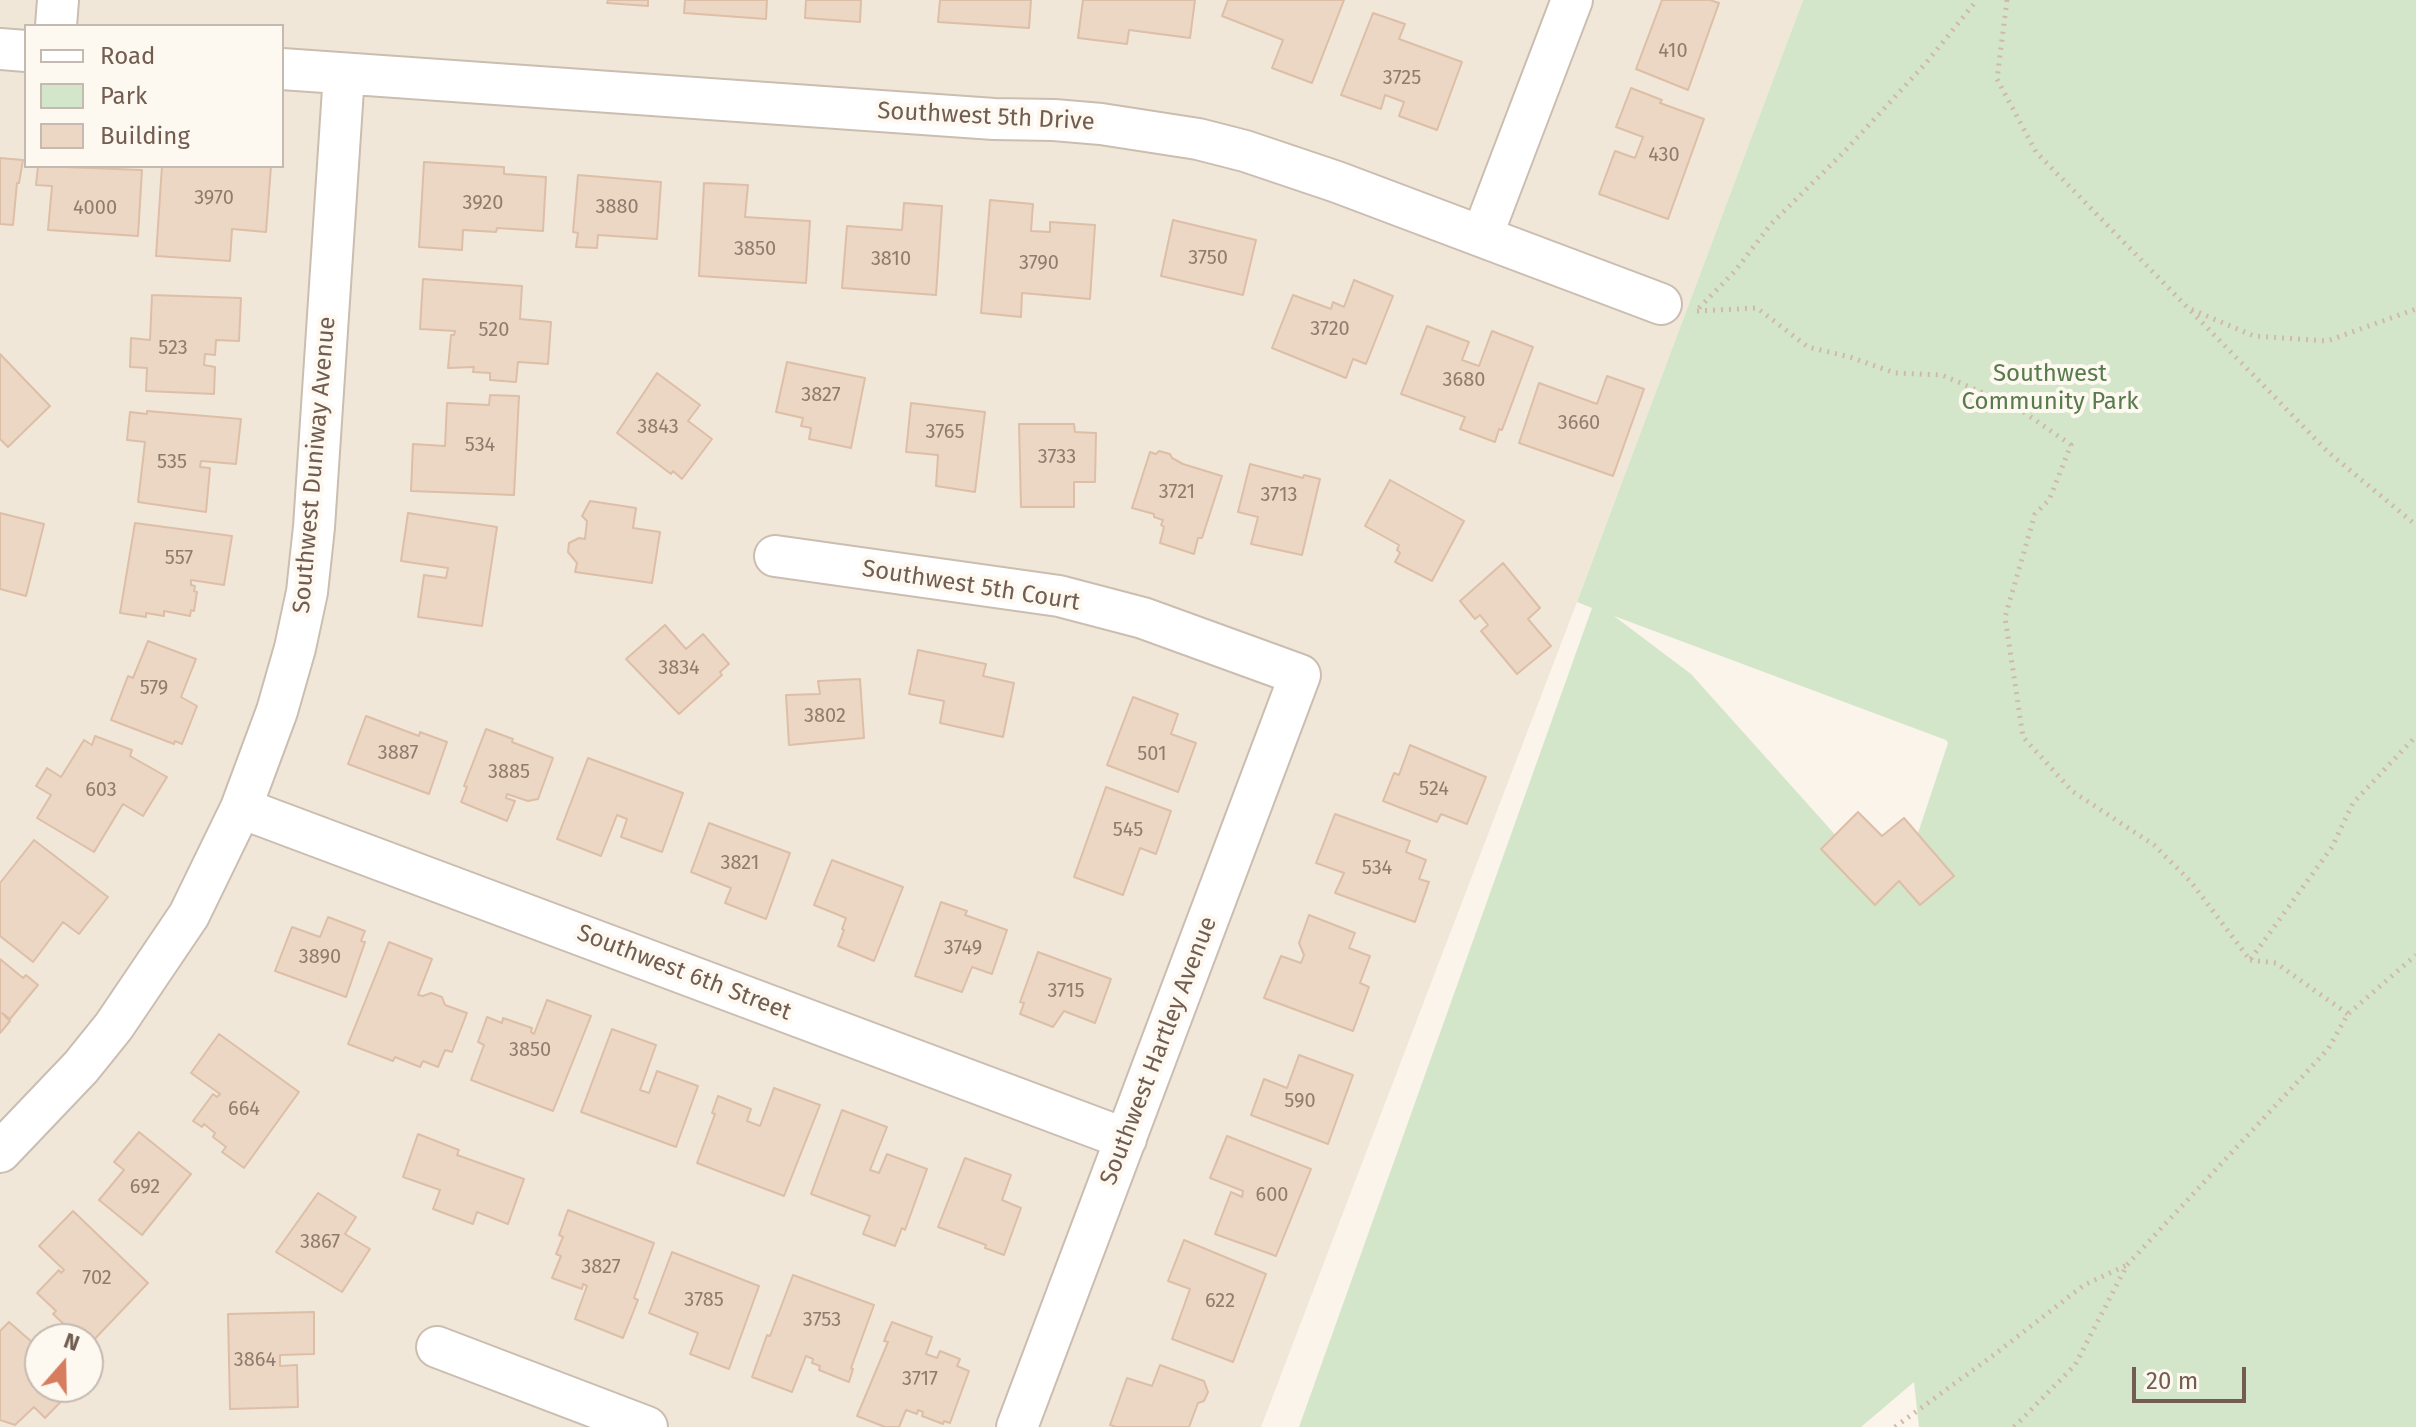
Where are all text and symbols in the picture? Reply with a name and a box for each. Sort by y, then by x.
legend [24,24,284,168]
house number: 410 [1658,39,1688,63]
text: Road [100,42,155,70]
house number: 3725 [1383,66,1421,90]
text: Park [100,82,147,110]
street label: Southwest 5th Drive [877,97,1095,137]
text: Building [100,122,190,150]
house number: 430 [1648,143,1680,167]
house number: 3970 [194,186,234,210]
house number: 3920 [463,191,503,215]
house number: 3880 [595,195,639,219]
house number: 4000 [73,196,117,220]
house number: 3850 [734,237,776,261]
house number: 3750 [1188,246,1228,270]
house number: 3810 [871,247,911,271]
house number: 3790 [1019,251,1059,275]
street label: Southwest Duniway Avenue [288,315,342,615]
house number: 3720 [1310,317,1350,341]
house number: 520 [479,318,509,342]
house number: 523 [158,336,188,360]
park label: Southwest Community Park [1962,360,2138,416]
house number: 3680 [1443,368,1485,392]
house number: 3827 [801,383,841,407]
house number: 3660 [1558,411,1600,435]
house number: 3843 [637,415,679,439]
house number: 3765 [926,420,964,444]
house number: 534 [465,433,495,457]
house number: 3733 [1038,445,1076,469]
house number: 535 [157,450,187,474]
house number: 3721 [1159,480,1195,504]
house number: 3713 [1260,483,1298,507]
house number: 557 [165,546,193,570]
street label: Southwest 5th Court [860,555,1082,617]
house number: 3834 [658,656,700,680]
house number: 579 [140,676,168,700]
house number: 3802 [804,704,846,728]
house number: 3887 [378,741,418,765]
house number: 501 [1137,742,1167,766]
house number: 3885 [488,760,530,784]
house number: 524 [1419,777,1449,801]
house number: 603 [85,778,117,802]
house number: 545 [1113,818,1143,842]
house number: 3821 [721,851,759,875]
house number: 534 [1362,856,1392,880]
street label: Southwest Hartley Avenue [1094,913,1224,1189]
street label: Southwest 6th Street [573,919,795,1027]
house number: 3749 [944,936,982,960]
house number: 3890 [299,945,341,969]
house number: 3715 [1047,979,1085,1003]
house number: 3850 [509,1038,551,1062]
house number: 590 [1284,1089,1316,1113]
house number: 664 [228,1097,260,1121]
house number: 692 [130,1175,160,1199]
house number: 600 [1256,1183,1288,1207]
house number: 3867 [300,1230,340,1254]
house number: 3827 [581,1255,621,1279]
house number: 702 [82,1266,112,1290]
house number: 3785 [684,1288,724,1312]
house number: 622 [1205,1289,1235,1313]
house number: 3753 [803,1308,841,1332]
north arrow [24,1323,104,1403]
text: N [60,1327,83,1357]
house number: 3864 [234,1348,276,1372]
scale bar [2136,1351,2250,1401]
house number: 3717 [902,1367,938,1391]
text: 20 m [2146,1367,2198,1395]

